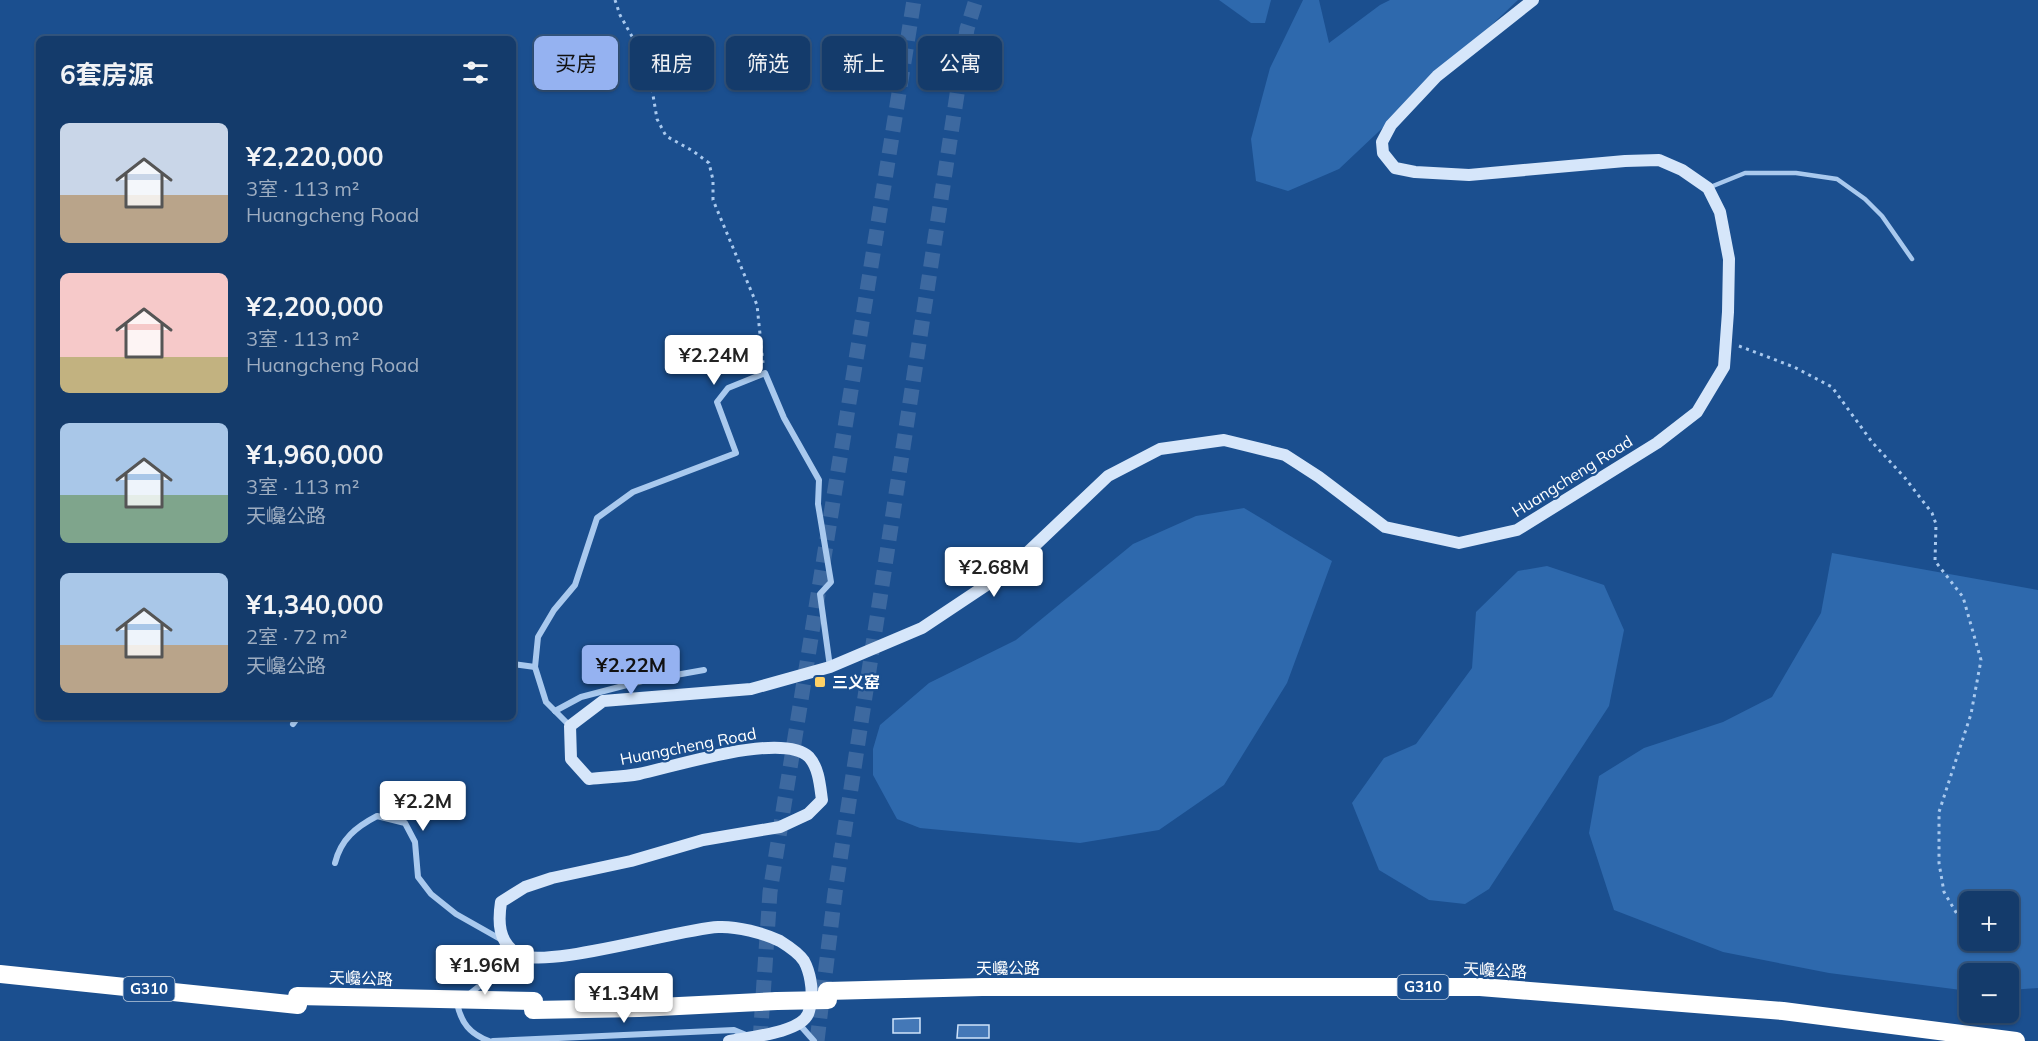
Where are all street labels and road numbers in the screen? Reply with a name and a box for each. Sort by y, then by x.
street label: Huangcheng Road [1508,431,1636,521]
street label: Huangcheng Road [618,723,758,769]
street label: 天巉公路 [976,958,1040,978]
street label: 天巉公路 [1463,958,1527,982]
street label: 天巉公路 [329,967,393,989]
road number: G310 [1398,975,1448,999]
road number: G310 [124,977,174,1001]

